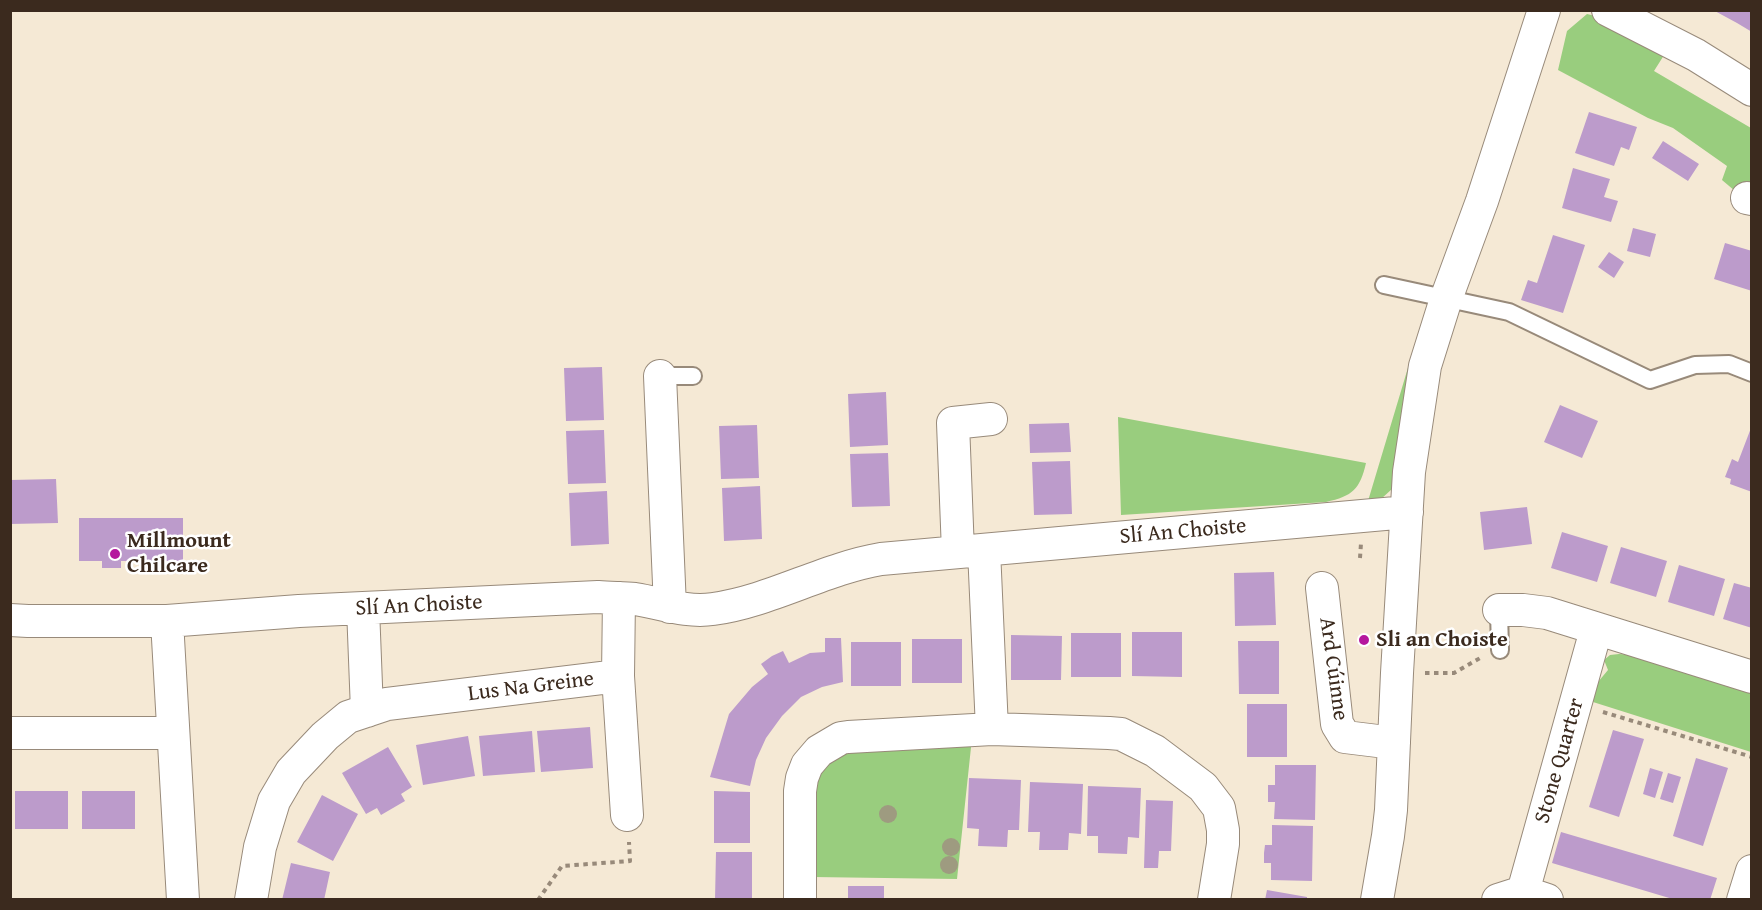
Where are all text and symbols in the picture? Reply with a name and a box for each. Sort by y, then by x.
street label: Slí An Choiste [1119,513,1247,551]
place label: Millmount Chilcare [127,528,231,580]
marker: Millmount Chilcare [108,547,122,561]
street label: Slí An Choiste [355,589,483,623]
street label: Ard Cúinne [1313,616,1353,722]
place label: Sli an Choiste [1376,627,1508,653]
marker: Sli an Choiste [1357,633,1371,647]
street label: Lus Na Greine [467,666,595,708]
street label: Stone Quarter [1530,695,1590,827]

